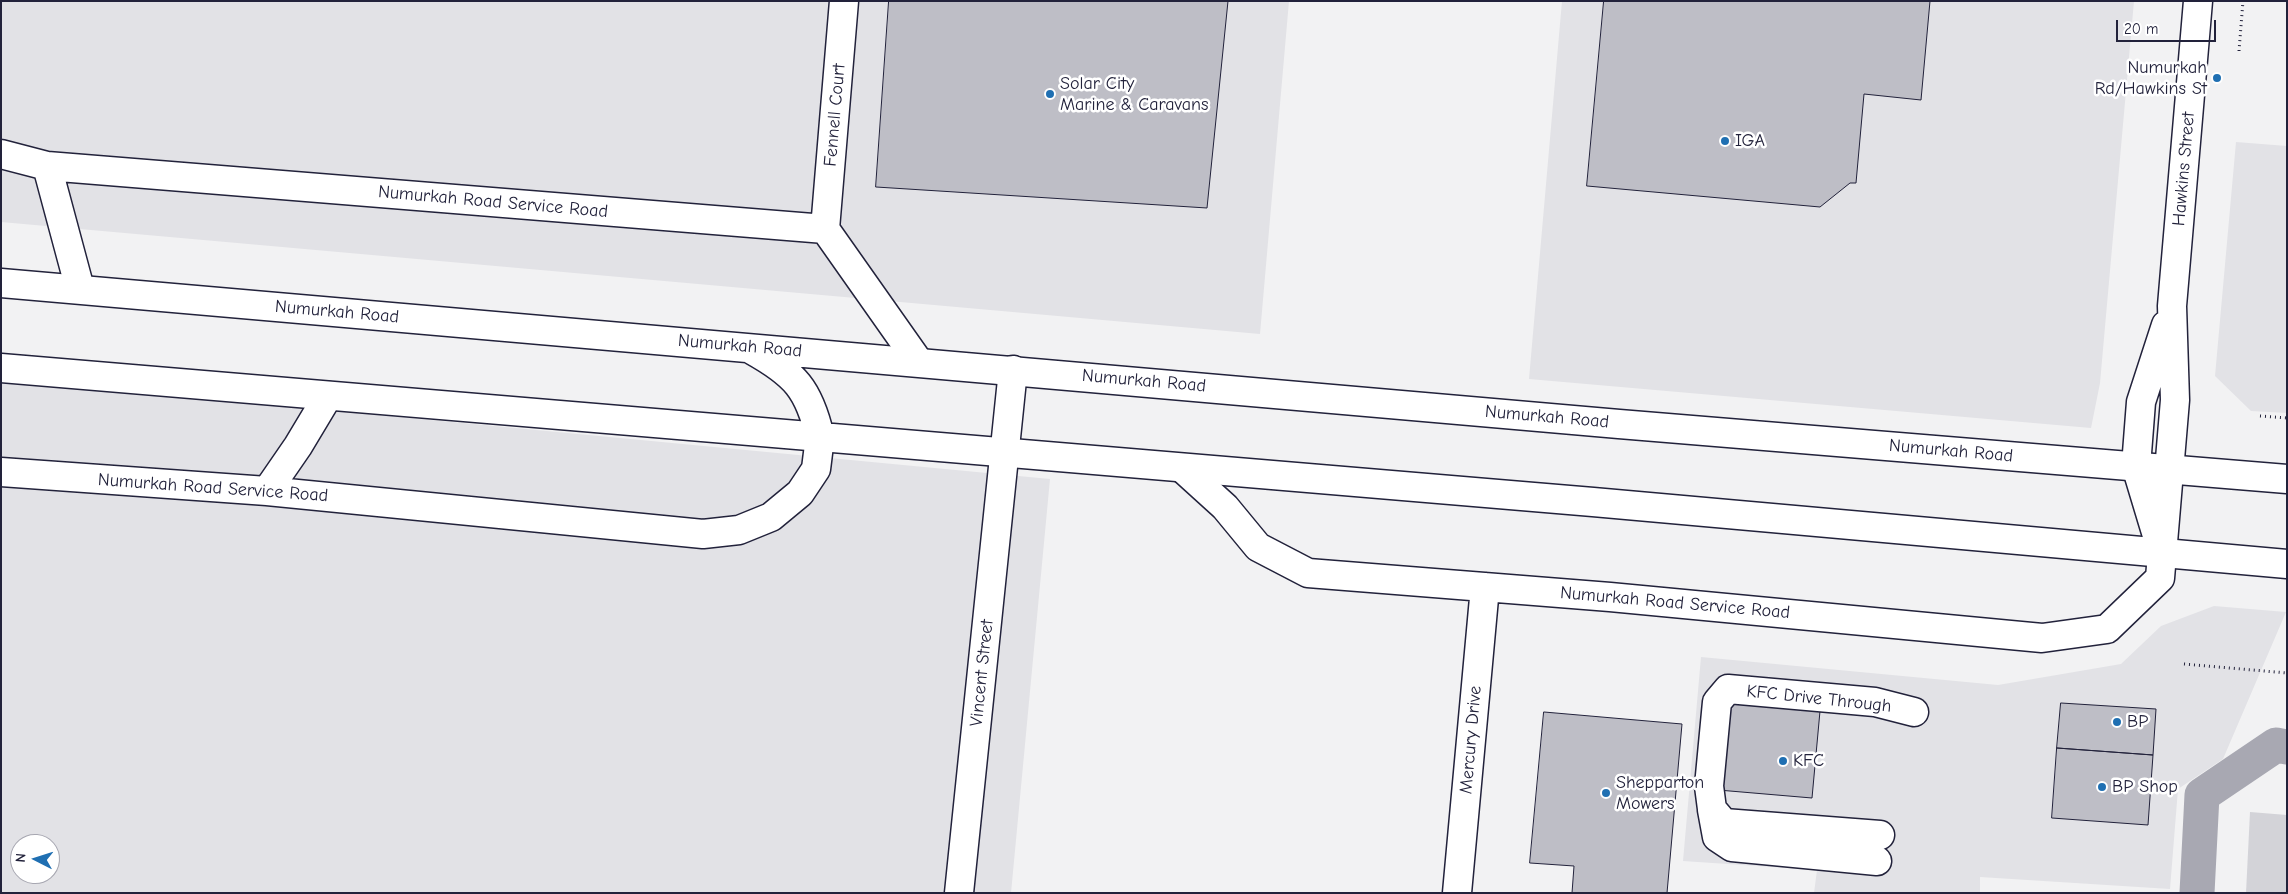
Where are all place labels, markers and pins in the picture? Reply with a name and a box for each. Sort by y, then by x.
place label: Numurkah Rd/Hawkins St [2095,57,2207,100]
marker: Numurkah Rd/Hawkins St [2211,72,2223,84]
place label: Solar City Marine & Caravans [1060,73,1209,116]
marker: Solar City Marine & Caravans [1044,88,1056,100]
place label: IGA [1735,130,1765,152]
marker: IGA [1719,135,1731,147]
place label: BP [2127,711,2148,733]
marker: BP [2111,716,2123,728]
place label: KFC [1793,750,1824,772]
marker: KFC [1777,755,1789,767]
place label: Shepparton Mowers [1616,772,1704,814]
place label: BP Shop [2112,776,2178,798]
marker: BP Shop [2096,781,2108,793]
marker: Shepparton Mowers [1600,787,1612,799]

